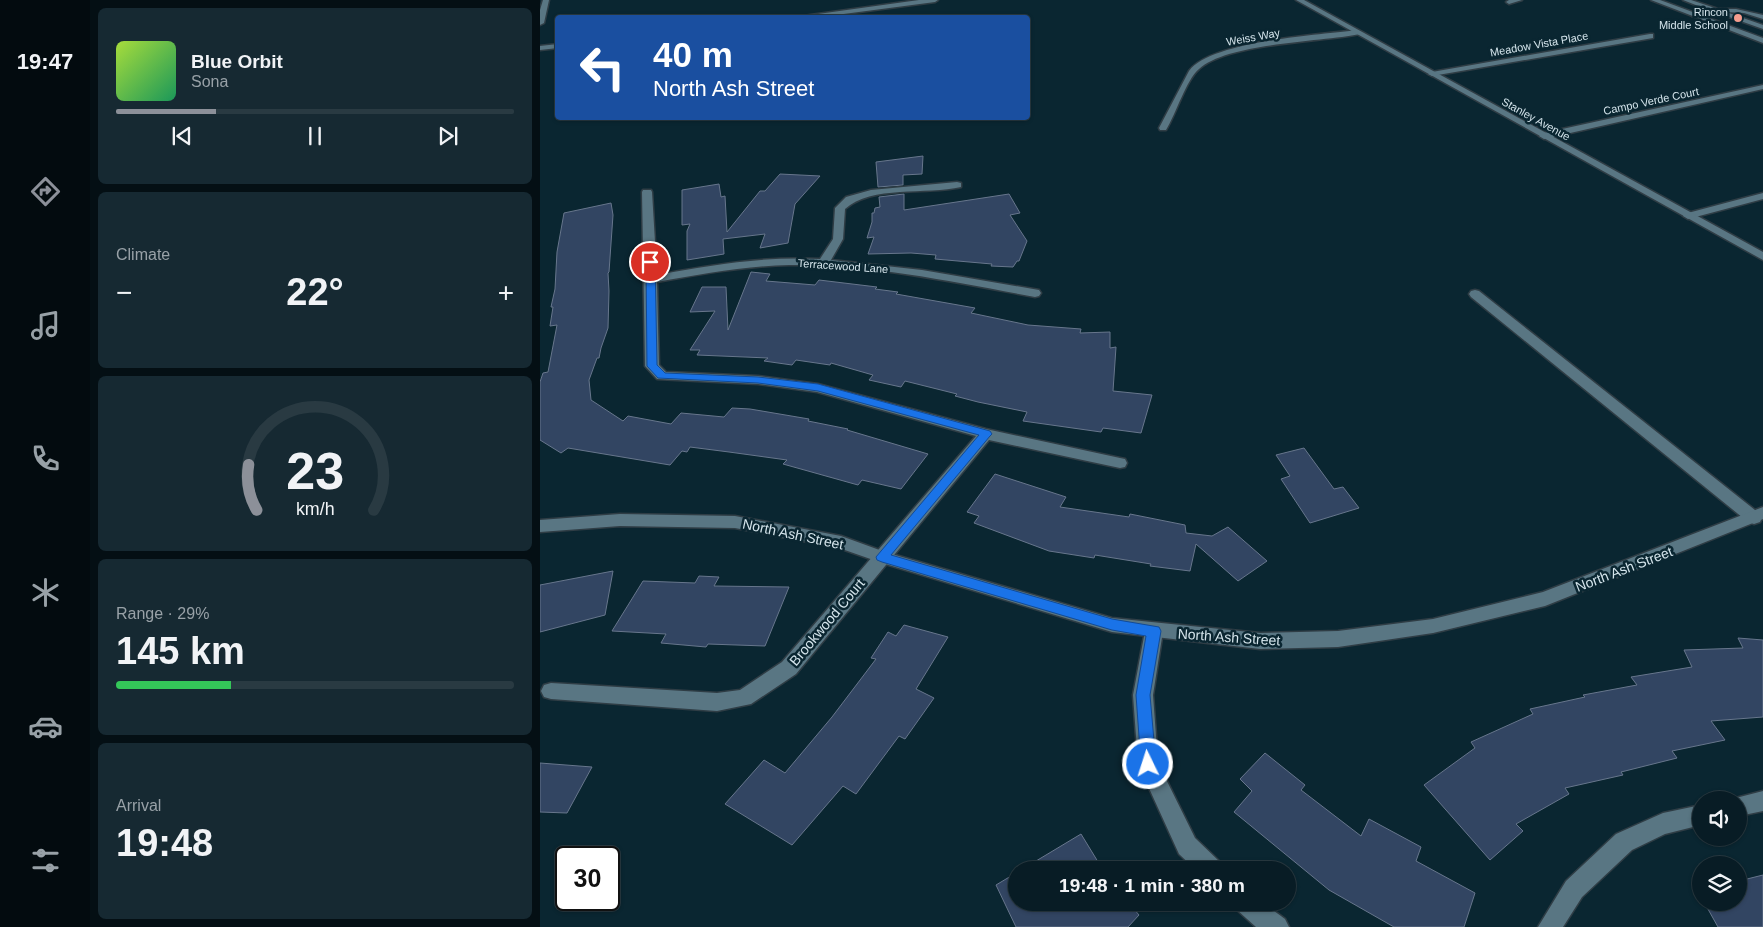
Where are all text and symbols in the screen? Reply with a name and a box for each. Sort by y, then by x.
place label: Rincon Middle School [1659,6,1728,31]
marker: Rincon Middle School [1732,12,1744,24]
street label: Weiss Way [1225,26,1281,48]
street label: Meadow Vista Place [1489,29,1589,59]
icon: left [570,35,635,100]
text: 40 m [653,35,733,74]
text: 19:47 [17,49,73,74]
text: Blue Orbit [191,51,283,72]
text: Sona [191,73,228,90]
text: North Ash Street [653,76,814,101]
street label: Campo Verde Court [1602,85,1700,117]
street label: Stanley Avenue [1500,95,1572,143]
icon: previous [168,122,196,150]
icon: pause [301,122,329,150]
icon: next [434,122,462,150]
icon: directions [28,174,63,209]
pin [629,241,671,283]
text: Climate [116,246,170,263]
icon: arrive [636,248,664,276]
street label: Terracewood Lane [797,257,889,275]
text: 22° [286,271,344,313]
text: − [116,277,132,308]
text: + [498,277,514,308]
icon: music [28,308,63,343]
icon: phone [28,441,63,476]
text: 23 [286,442,344,500]
text: km/h [296,499,334,519]
street label: North Ash Street [741,515,845,553]
street label: North Ash Street [1573,543,1675,595]
icon: climate [28,575,63,610]
street label: Brookwood Court [786,575,868,669]
text: Range · 29% [116,605,209,622]
street label: North Ash Street [1177,625,1281,649]
text: 145 km [116,630,245,672]
icon: car [28,709,63,744]
position arrow [1121,737,1173,789]
map controls [1692,791,1747,911]
button: sound [1692,791,1747,846]
text: Arrival [116,797,161,814]
text: 19:48 [116,822,213,864]
icon: filters [28,843,63,878]
speed limit sign: 30 [555,846,620,911]
button: layers [1692,856,1747,911]
text: 19:48 · 1 min · 380 m [1059,875,1245,896]

